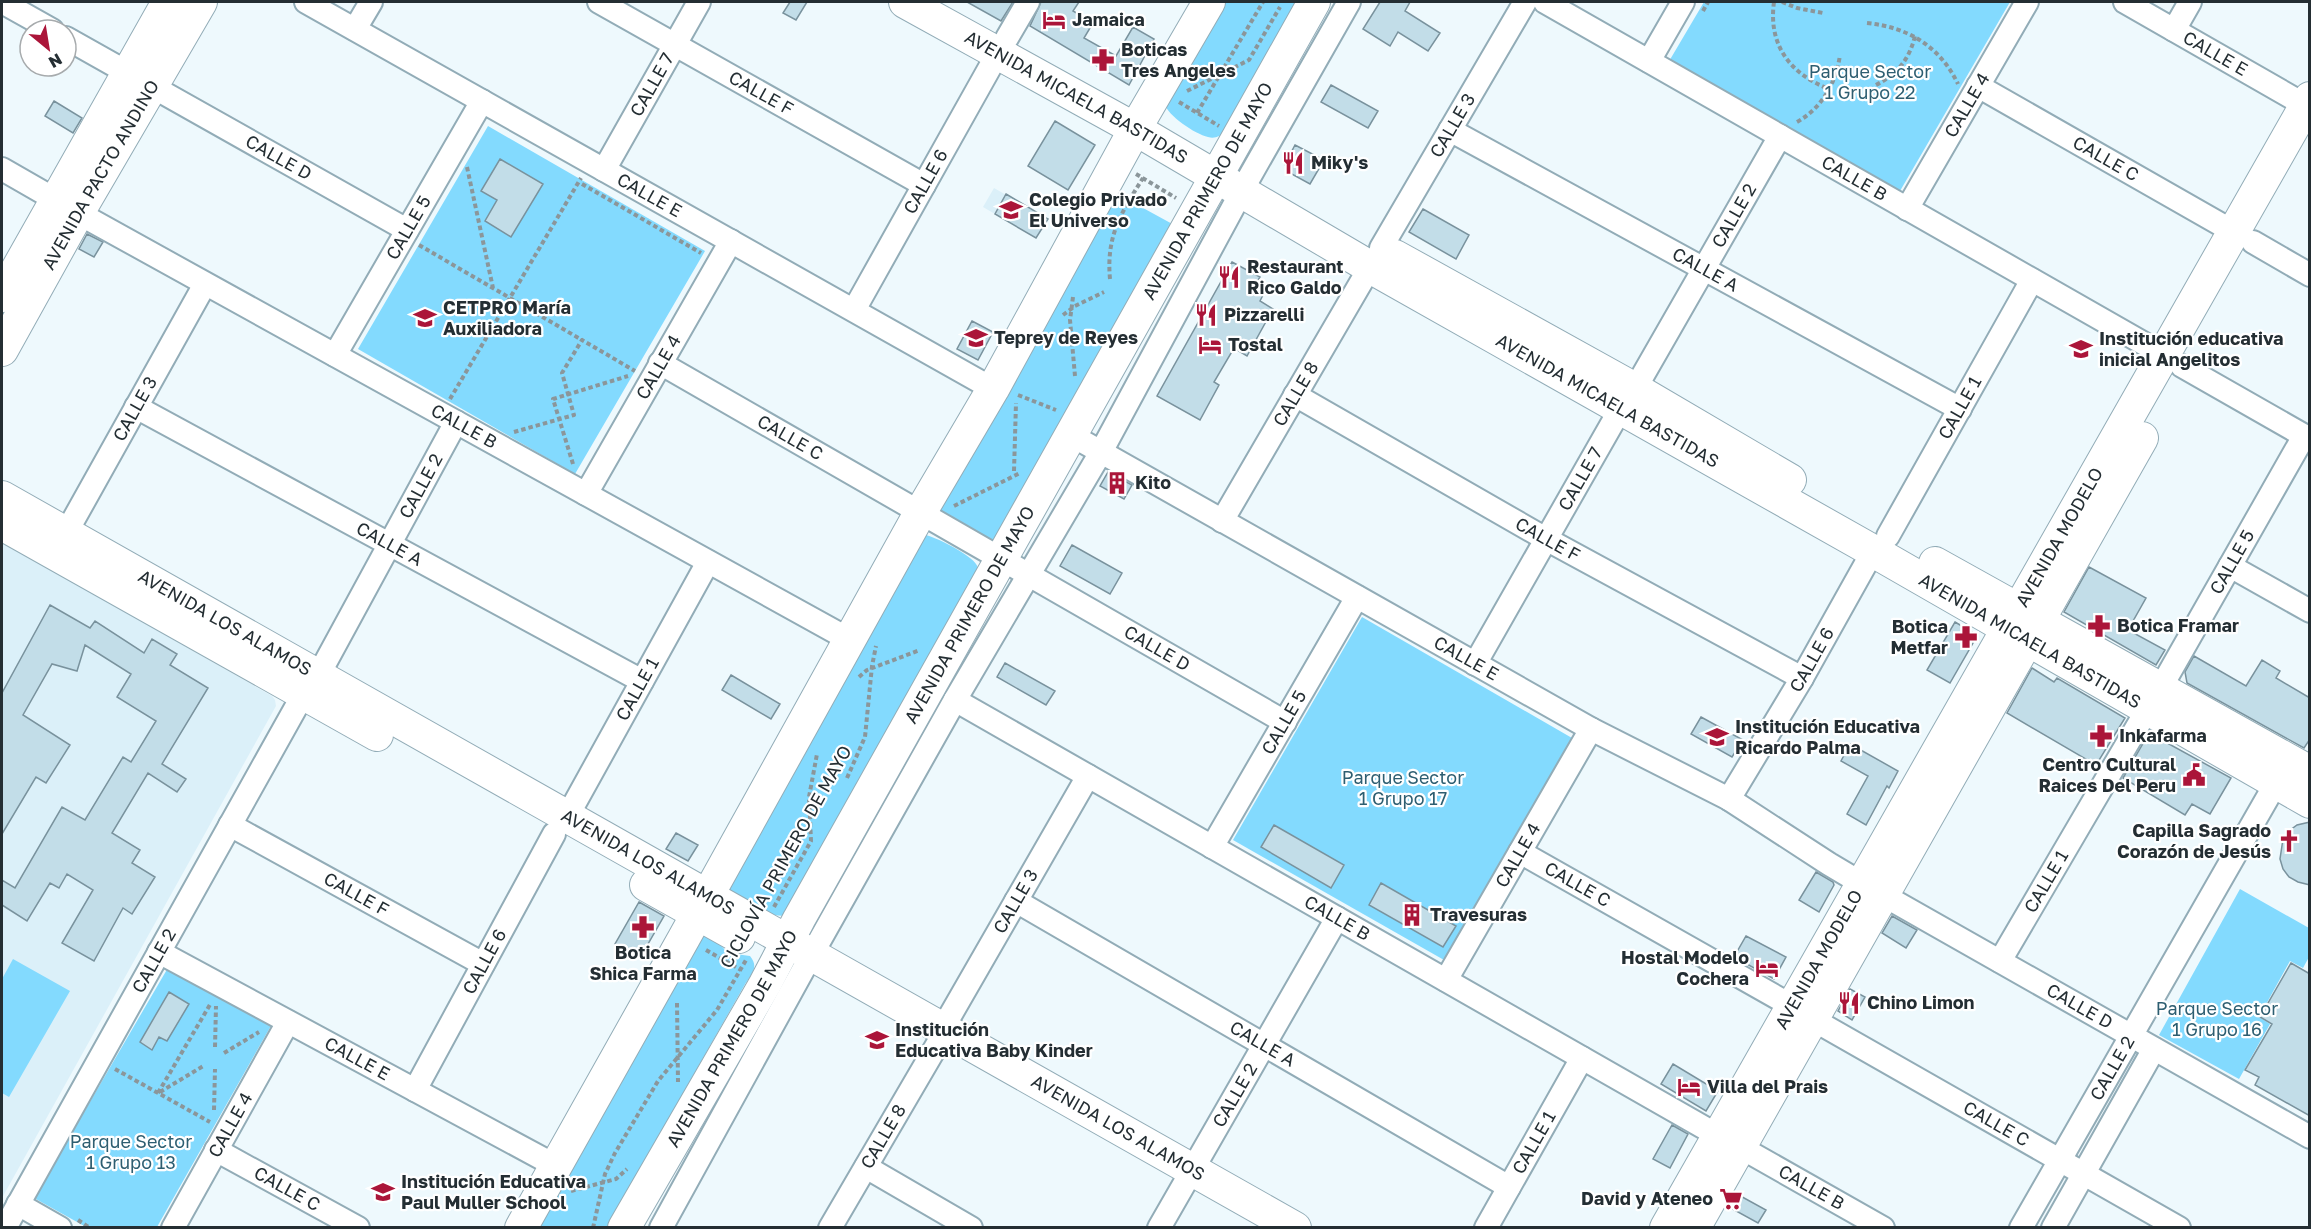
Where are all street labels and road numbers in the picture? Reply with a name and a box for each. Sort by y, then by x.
street label: AVENIDA MICAELA BASTIDAS [961,25,1192,168]
street label: CALLE E [2180,26,2252,80]
street label: CALLE 7 [625,49,678,120]
street label: CALLE F [725,65,798,119]
street label: CALLE 4 [1939,68,1994,141]
street label: AVENIDA PACTO ANDINO [37,76,163,273]
street label: AVENIDA PRIMERO DE MAYO [1137,78,1277,303]
street label: CALLE 3 [1425,89,1479,161]
street label: CALLE D [242,129,316,184]
street label: CALLE C [2069,131,2143,185]
street label: CALLE 6 [898,145,952,218]
street label: CALLE B [1818,150,1891,205]
street label: CALLE E [613,168,686,222]
street label: CALLE 2 [1706,179,1760,251]
street label: CALLE 5 [381,191,435,263]
street label: CALLE A [1669,242,1743,296]
street label: AVENIDA MICAELA BASTIDAS [1493,329,1723,472]
street label: CALLE 4 [631,331,685,403]
street label: CALLE 8 [1268,357,1323,430]
street label: CALLE 3 [108,372,161,445]
street label: CALLE 1 [1933,372,1986,443]
street label: CALLE B [428,399,501,453]
street label: CALLE C [754,409,827,464]
street label: CALLE 7 [1553,443,1606,514]
street label: CALLE 2 [394,450,447,522]
street label: AVENIDA MODELO [2010,463,2107,610]
street label: AVENIDA PRIMERO DE MAYO [899,502,1039,727]
street label: CALLE F [1512,512,1584,565]
street label: CALLE A [353,516,427,570]
street label: CALLE 5 [2204,526,2258,598]
street label: AVENIDA LOS ALAMOS [135,564,316,680]
street label: AVENIDA MICAELA BASTIDAS [1916,568,2146,713]
street label: CALLE D [1120,620,1194,675]
street label: CALLE 6 [1784,623,1838,696]
street label: CALLE E [1430,631,1503,685]
street label: CALLE 1 [611,653,663,724]
street label: CALLE 5 [1256,686,1311,758]
street label: CICLOVÍA PRIMERO DE MAYO [715,741,856,972]
street label: AVENIDA LOS ALAMOS [558,804,739,919]
street label: CALLE 4 [1490,819,1544,891]
street label: CALLE 1 [2019,846,2073,916]
street label: CALLE C [1541,856,1615,911]
street label: CALLE 3 [988,865,1042,937]
street label: CALLE F [320,867,393,920]
street label: AVENIDA MODELO [1770,885,1867,1033]
street label: CALLE B [1301,890,1374,945]
street label: CALLE 2 [127,924,180,997]
street label: CALLE 6 [457,925,510,998]
street label: AVENIDA PRIMERO DE MAYO [661,926,801,1151]
street label: CALLE D [2043,978,2117,1033]
street label: CALLE A [1226,1016,1300,1071]
street label: CALLE E [321,1031,394,1084]
street label: CALLE 2 [2085,1032,2139,1104]
street label: CALLE 2 [1207,1059,1261,1131]
street label: AVENIDA LOS ALAMOS [1028,1069,1209,1185]
street label: CALLE 4 [203,1088,257,1161]
street label: CALLE C [1960,1096,2034,1150]
street label: CALLE 8 [855,1100,910,1172]
street label: CALLE 1 [1507,1107,1560,1177]
street label: CALLE B [1775,1159,1849,1214]
street label: CALLE C [251,1161,324,1215]

